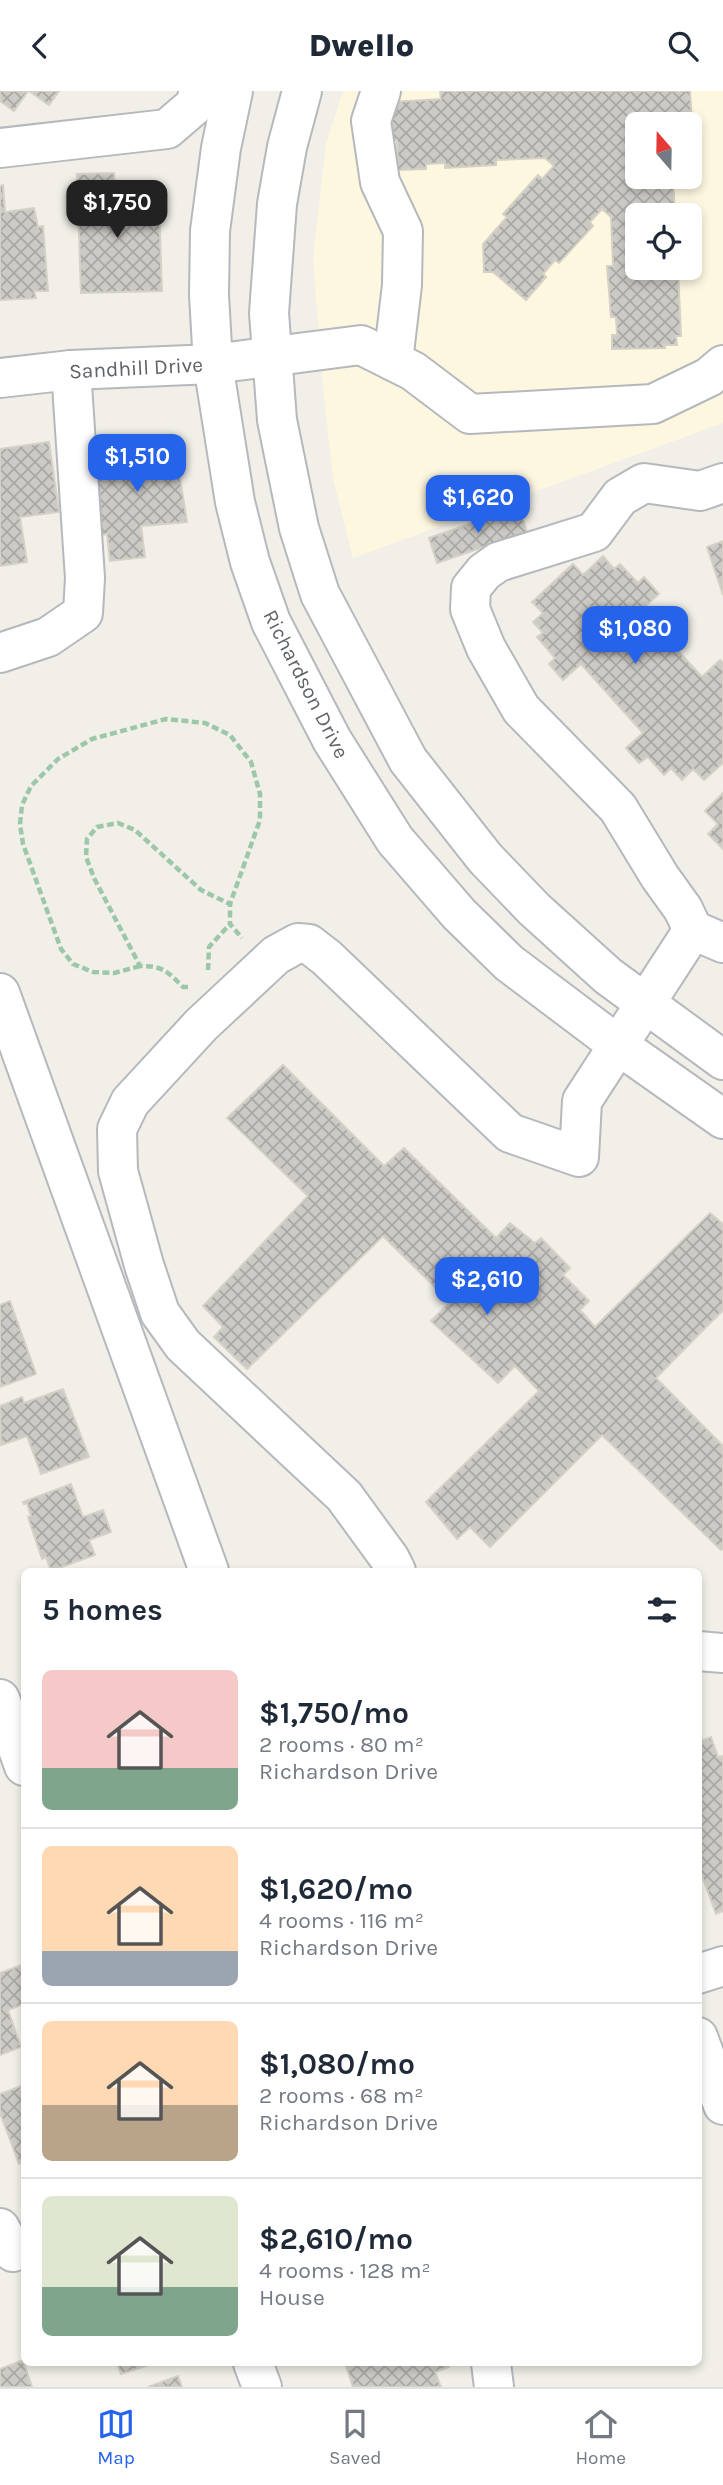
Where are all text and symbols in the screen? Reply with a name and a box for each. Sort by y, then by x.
icon: back [21,27,59,65]
text: Dwello [309,27,414,64]
icon: search [664,27,702,65]
north arrow [625,112,702,189]
map controls [625,112,702,280]
pin: $1,750 [60,181,174,240]
text: $1,750 [82,189,152,216]
button: locate [625,203,702,280]
street label: Sandhill Drive [68,353,204,383]
pin: $1,510 [80,435,194,494]
text: $1,510 [104,443,170,470]
pin: $1,620 [421,475,535,535]
text: $1,620 [442,484,514,511]
street label: Richardson Drive [258,606,354,762]
pin: $1,080 [578,607,692,666]
text: $1,080 [598,615,672,642]
pin: $2,610 [430,1257,544,1317]
text: $2,610 [451,1266,523,1293]
icon: filters [643,1591,681,1629]
text: 5 homes [42,1592,163,1628]
text: $1,750/mo [259,1695,409,1731]
icon: home [98,1698,182,1782]
text: 2 rooms · 80 m² [259,1731,424,1758]
text: Richardson Drive [259,1758,438,1785]
text: $1,620/mo [259,1871,413,1907]
icon: home [98,1874,182,1958]
text: 4 rooms · 116 m² [259,1907,424,1934]
text: Richardson Drive [259,1934,438,1961]
text: $1,080/mo [259,2046,415,2082]
icon: home [98,2049,182,2133]
text: 2 rooms · 68 m² [259,2082,423,2109]
text: Richardson Drive [259,2109,438,2136]
text: $2,610/mo [259,2221,413,2257]
icon: home [98,2224,182,2308]
text: 4 rooms · 128 m² [259,2257,431,2284]
text: House [259,2284,325,2311]
tab: Map [97,2405,135,2469]
tab: Saved [329,2405,381,2469]
tab: Home [575,2405,626,2469]

